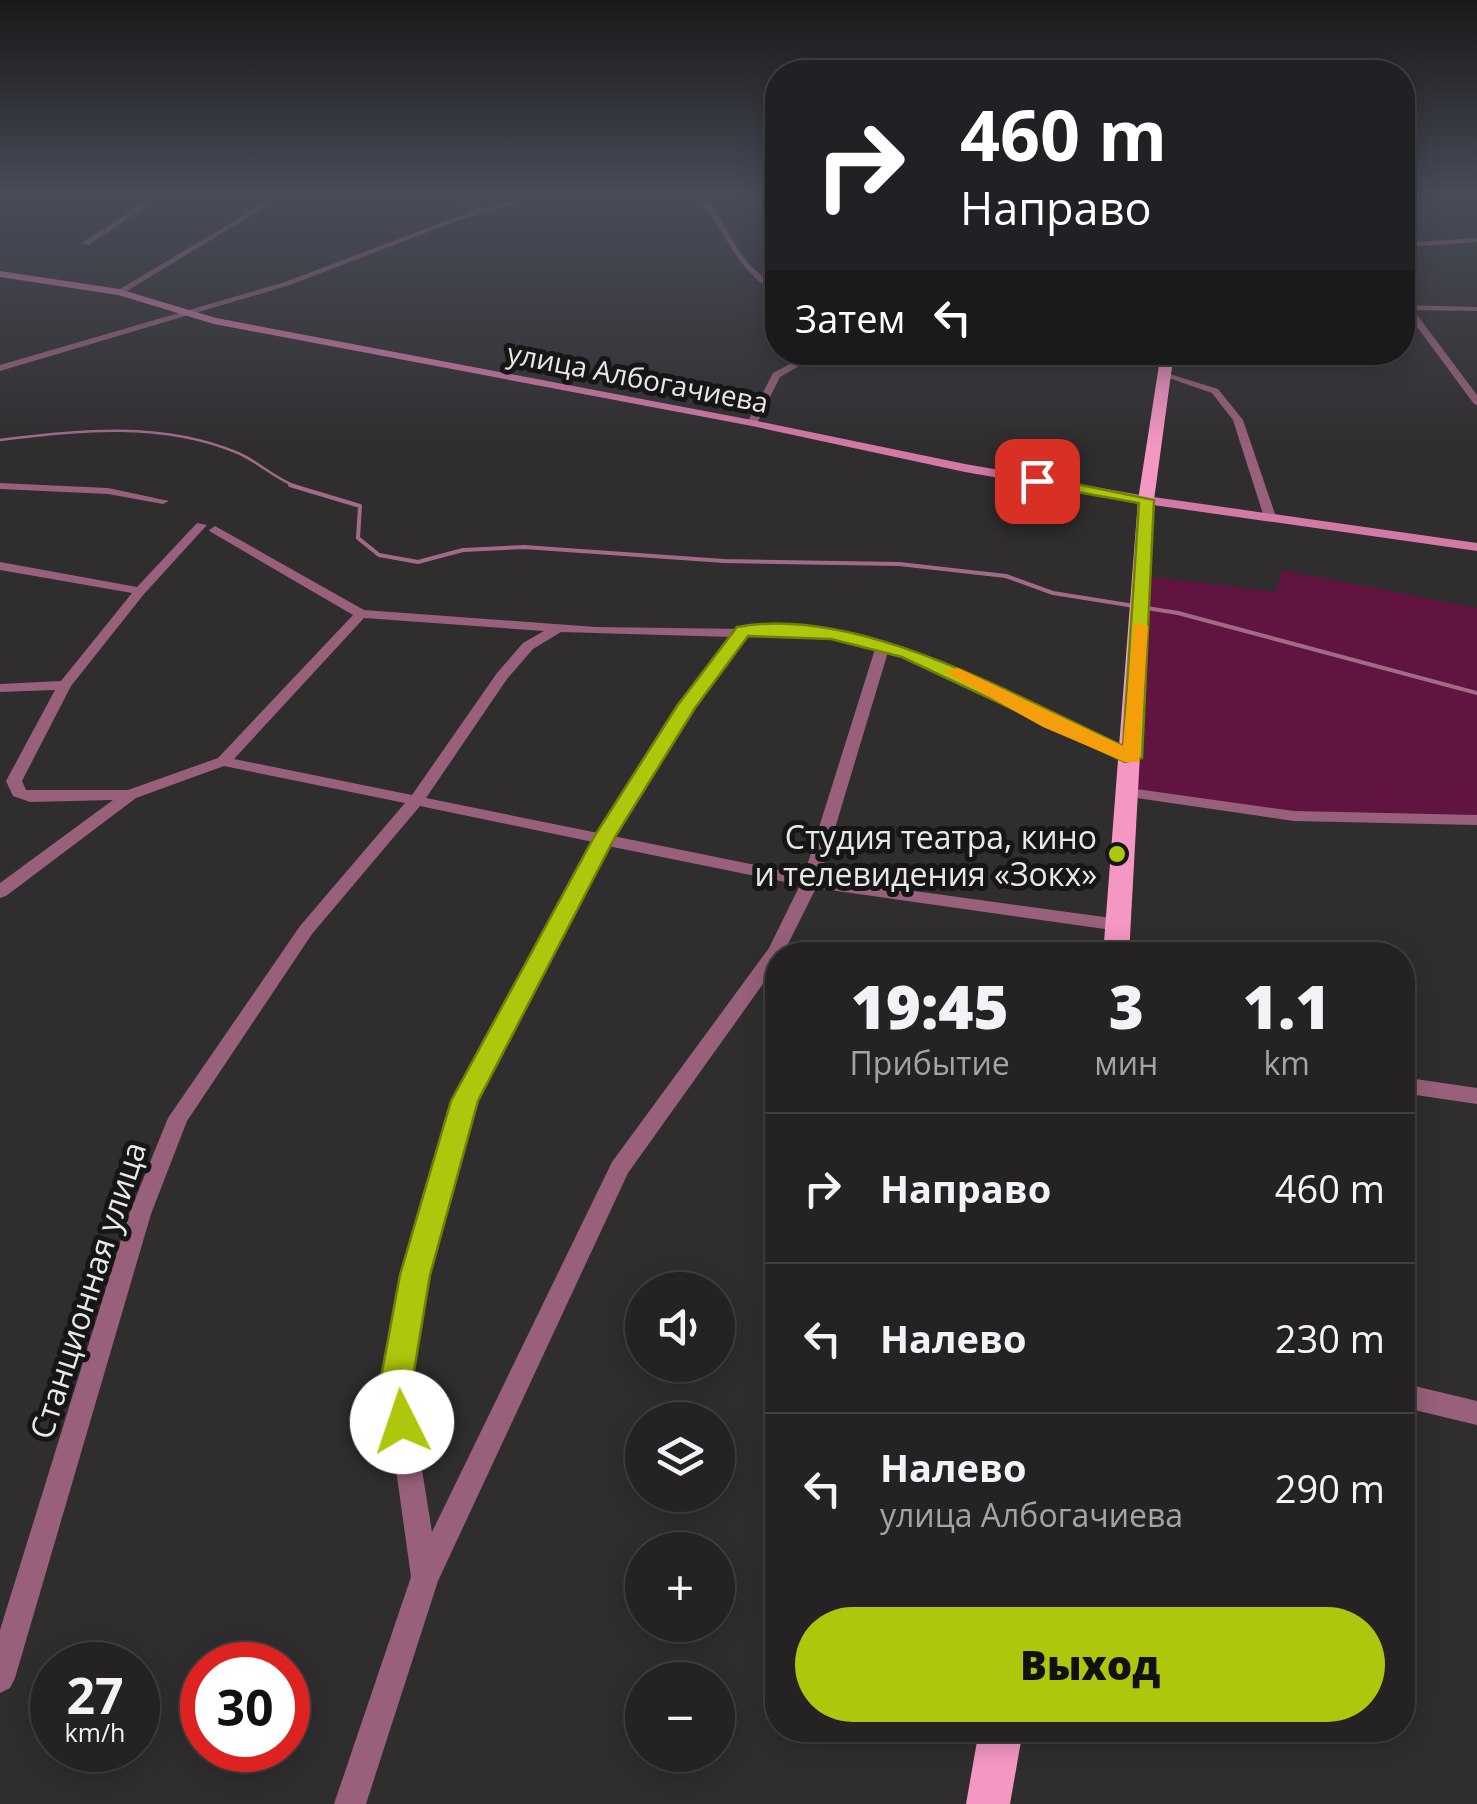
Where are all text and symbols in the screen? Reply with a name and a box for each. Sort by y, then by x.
text: 460 m [960,86,1167,182]
icon: right [795,100,925,230]
text: Направо [960,177,1152,238]
icon: left [925,290,980,345]
text: Затем [795,292,905,344]
street label: улица Албогачиева [504,333,772,421]
pin [995,439,1080,524]
icon: arrive [1010,454,1065,509]
place label: Студия театра, кино и телевидения «Зокх» [754,815,1097,895]
marker: Студия театра, кино и телевидения «Зокх» [1106,843,1128,865]
text: 19:45 [851,965,1009,1047]
text: 3 [1109,965,1144,1047]
text: 1.1 [1243,965,1330,1047]
text: Прибытие [850,1041,1010,1084]
text: мин [1094,1041,1158,1084]
text: km [1263,1041,1310,1084]
street label: Станционная улица [19,1136,155,1444]
icon: right [795,1161,850,1216]
text: Направо [880,1162,1051,1214]
text: 460 m [1275,1162,1385,1214]
map controls [625,1272,735,1772]
button: sound [625,1272,735,1382]
icon: left [795,1311,850,1366]
text: Налево [880,1312,1026,1364]
text: 230 m [1275,1312,1385,1364]
position arrow [350,1370,454,1474]
button: layers [625,1402,735,1512]
text: Налево [880,1441,1026,1493]
icon: left [795,1461,850,1516]
text: 290 m [1275,1462,1385,1514]
text: улица Албогачиева [880,1493,1183,1536]
button: + [625,1532,735,1642]
button: Выход [795,1607,1385,1722]
speed limit sign: 30 [180,1642,310,1772]
text: 27 [66,1661,124,1729]
button: − [625,1662,735,1772]
text: km/h [65,1715,125,1749]

